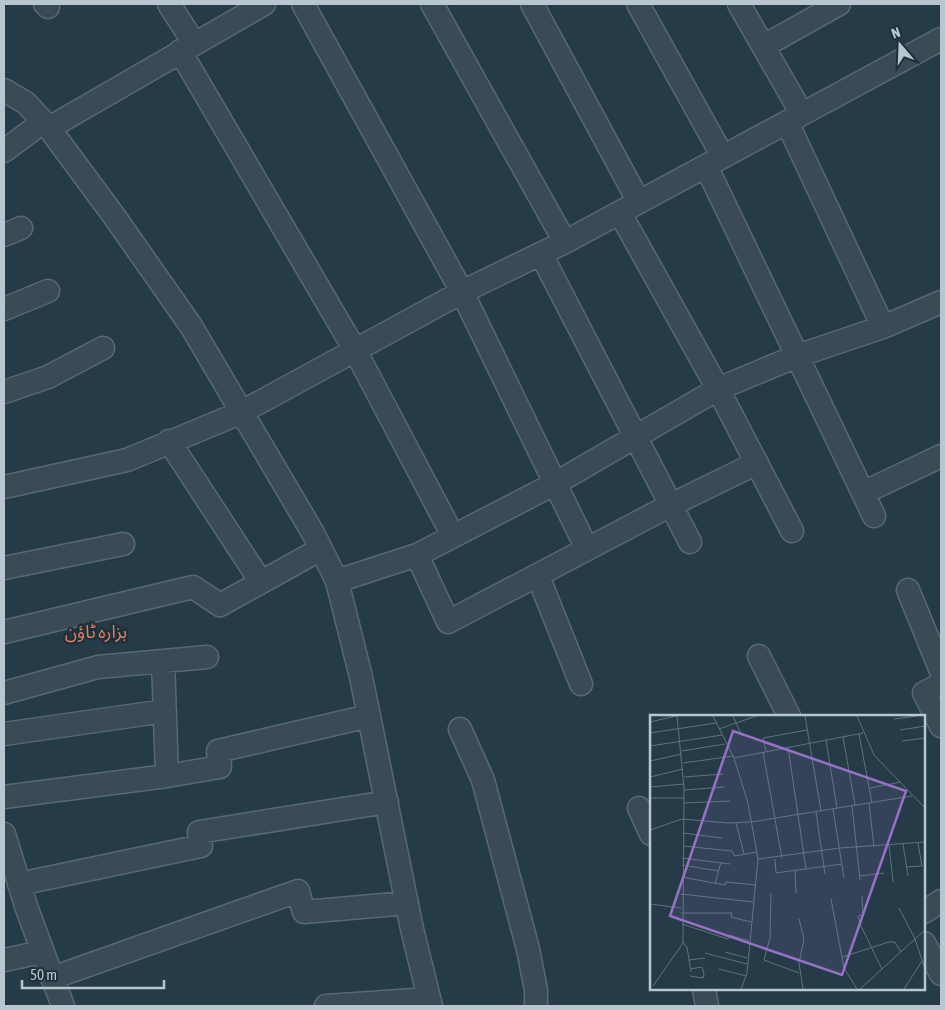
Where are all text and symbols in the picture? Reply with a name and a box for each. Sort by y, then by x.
north arrow [875,20,925,70]
text: N [889,24,902,42]
district label: ہزارہ ٹاؤن [65,621,127,643]
inset map [650,715,925,990]
scale bar [22,958,165,990]
text: 50 m [30,966,57,983]

